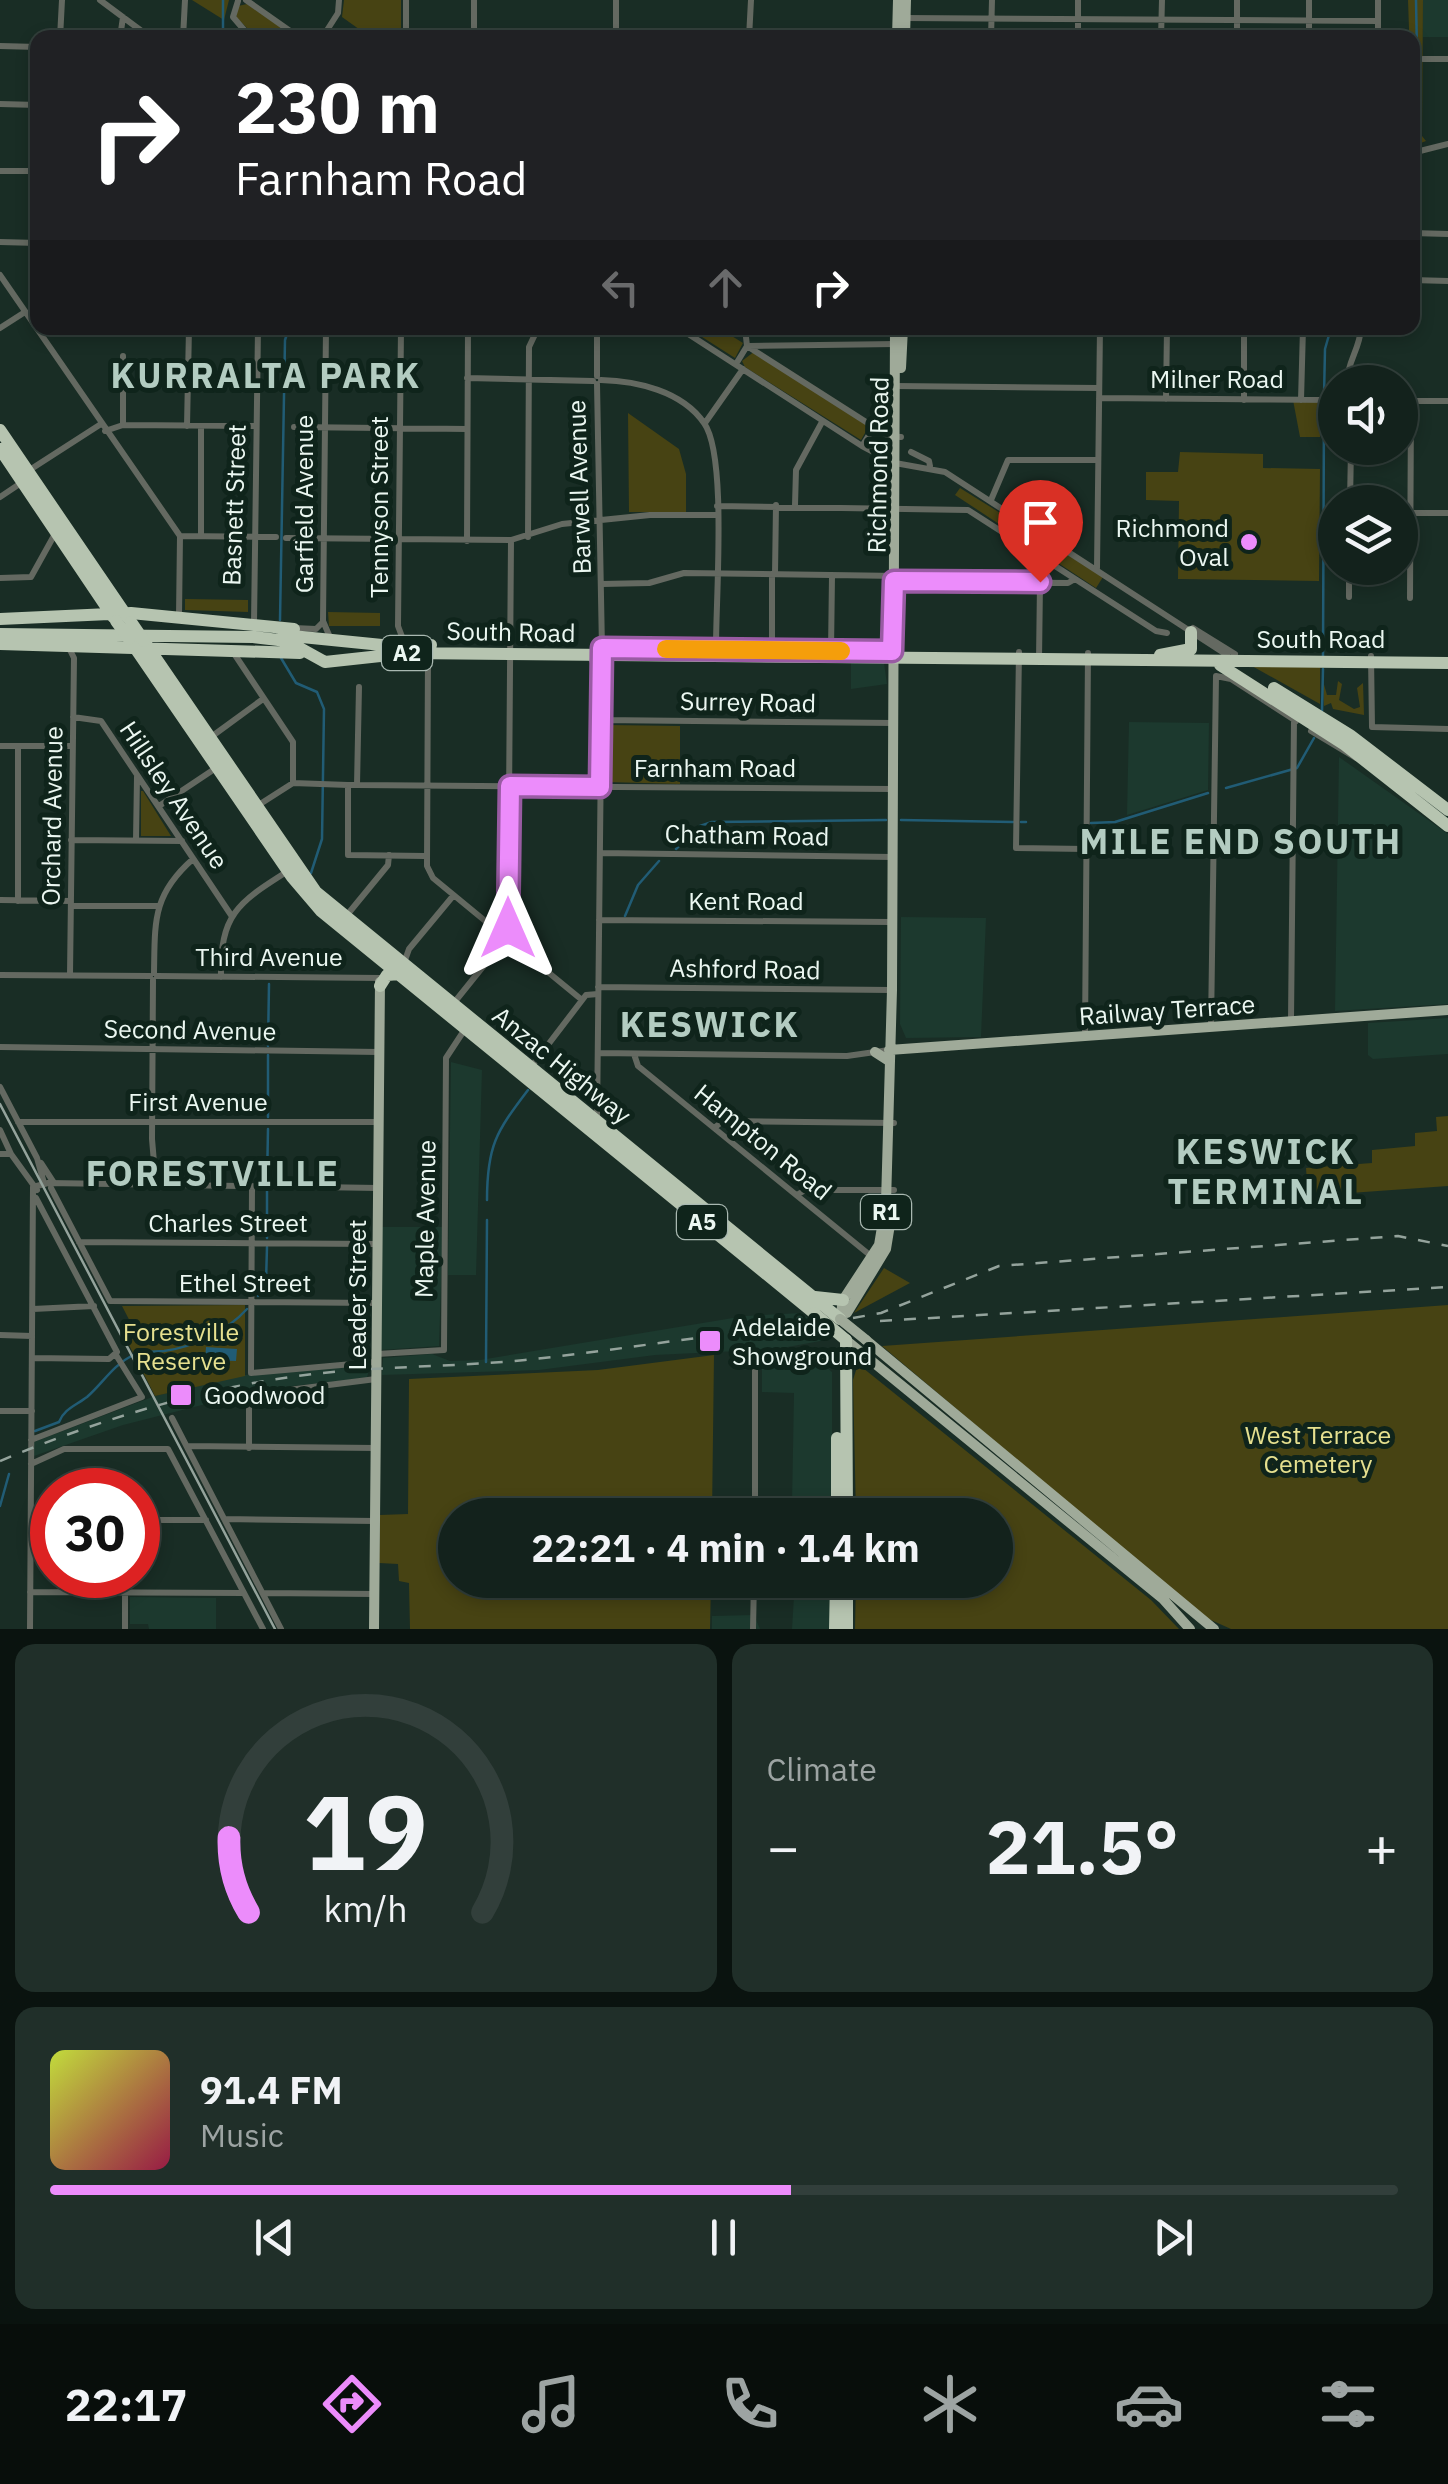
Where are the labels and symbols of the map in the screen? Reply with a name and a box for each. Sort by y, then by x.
district label: KURRALTA PARK [111,352,422,398]
street label: Milner Road [1150,362,1284,395]
street label: Richmond Road [859,376,896,554]
street label: Barwell Avenue [559,399,598,575]
street label: Garfield Avenue [287,415,320,593]
street label: Tennyson Street [362,416,395,598]
street label: Basnett Street [214,424,253,586]
pin [998,480,1083,583]
place label: Richmond Oval [1115,511,1229,573]
marker: Richmond Oval [1238,531,1260,553]
street label: South Road [446,614,576,649]
street label: South Road [1256,622,1386,655]
road number: A2 [382,636,432,670]
street label: Surrey Road [680,684,816,719]
street label: Hillsley Avenue [113,714,236,875]
street label: Orchard Avenue [33,726,70,906]
street label: Farnham Road [634,751,796,784]
street label: Chatham Road [664,817,830,852]
district label: MILE END SOUTH [1080,818,1402,864]
position arrow [456,876,560,980]
street label: Kent Road [688,884,804,917]
street label: Third Avenue [195,940,343,973]
street label: Ashford Road [669,951,821,986]
street label: Railway Terrace [1078,987,1256,1032]
street label: Anzac Highway [486,998,639,1131]
district label: KESWICK [620,1001,800,1047]
street label: Second Avenue [103,1011,277,1048]
street label: Hampton Road [688,1076,839,1207]
street label: First Avenue [128,1085,268,1118]
district label: KESWICK TERMINAL [1168,1128,1364,1214]
street label: Maple Avenue [407,1140,442,1298]
district label: FORESTVILLE [86,1150,340,1196]
road number: R1 [861,1195,911,1229]
road number: A5 [677,1205,727,1239]
street label: Charles Street [148,1206,308,1239]
street label: Leader Street [340,1219,373,1371]
street label: Ethel Street [179,1266,311,1299]
place label: Adelaide Showground [732,1310,873,1372]
park label: Forestville Reserve [123,1315,239,1377]
marker: Adelaide Showground [697,1328,723,1354]
place label: Goodwood [204,1378,325,1411]
marker: Goodwood [168,1382,194,1408]
park label: West Terrace Cemetery [1245,1418,1391,1480]
speed limit sign: 30 [30,1468,160,1598]

